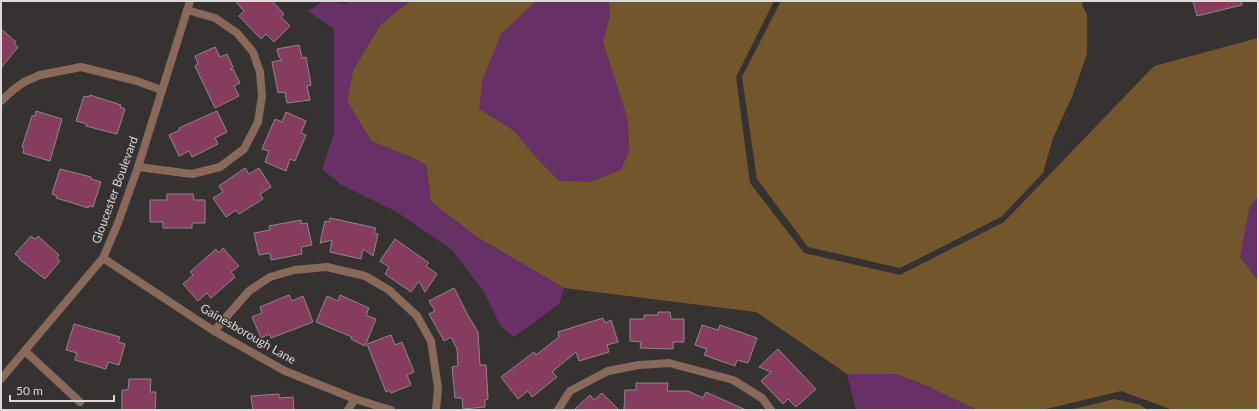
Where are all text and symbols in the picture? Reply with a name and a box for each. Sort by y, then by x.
street label: Gloucester Boulevard [88,134,141,246]
street label: Gainesborough Lane [198,300,299,367]
scale bar [10,377,114,403]
text: 50 m [16,383,43,398]

